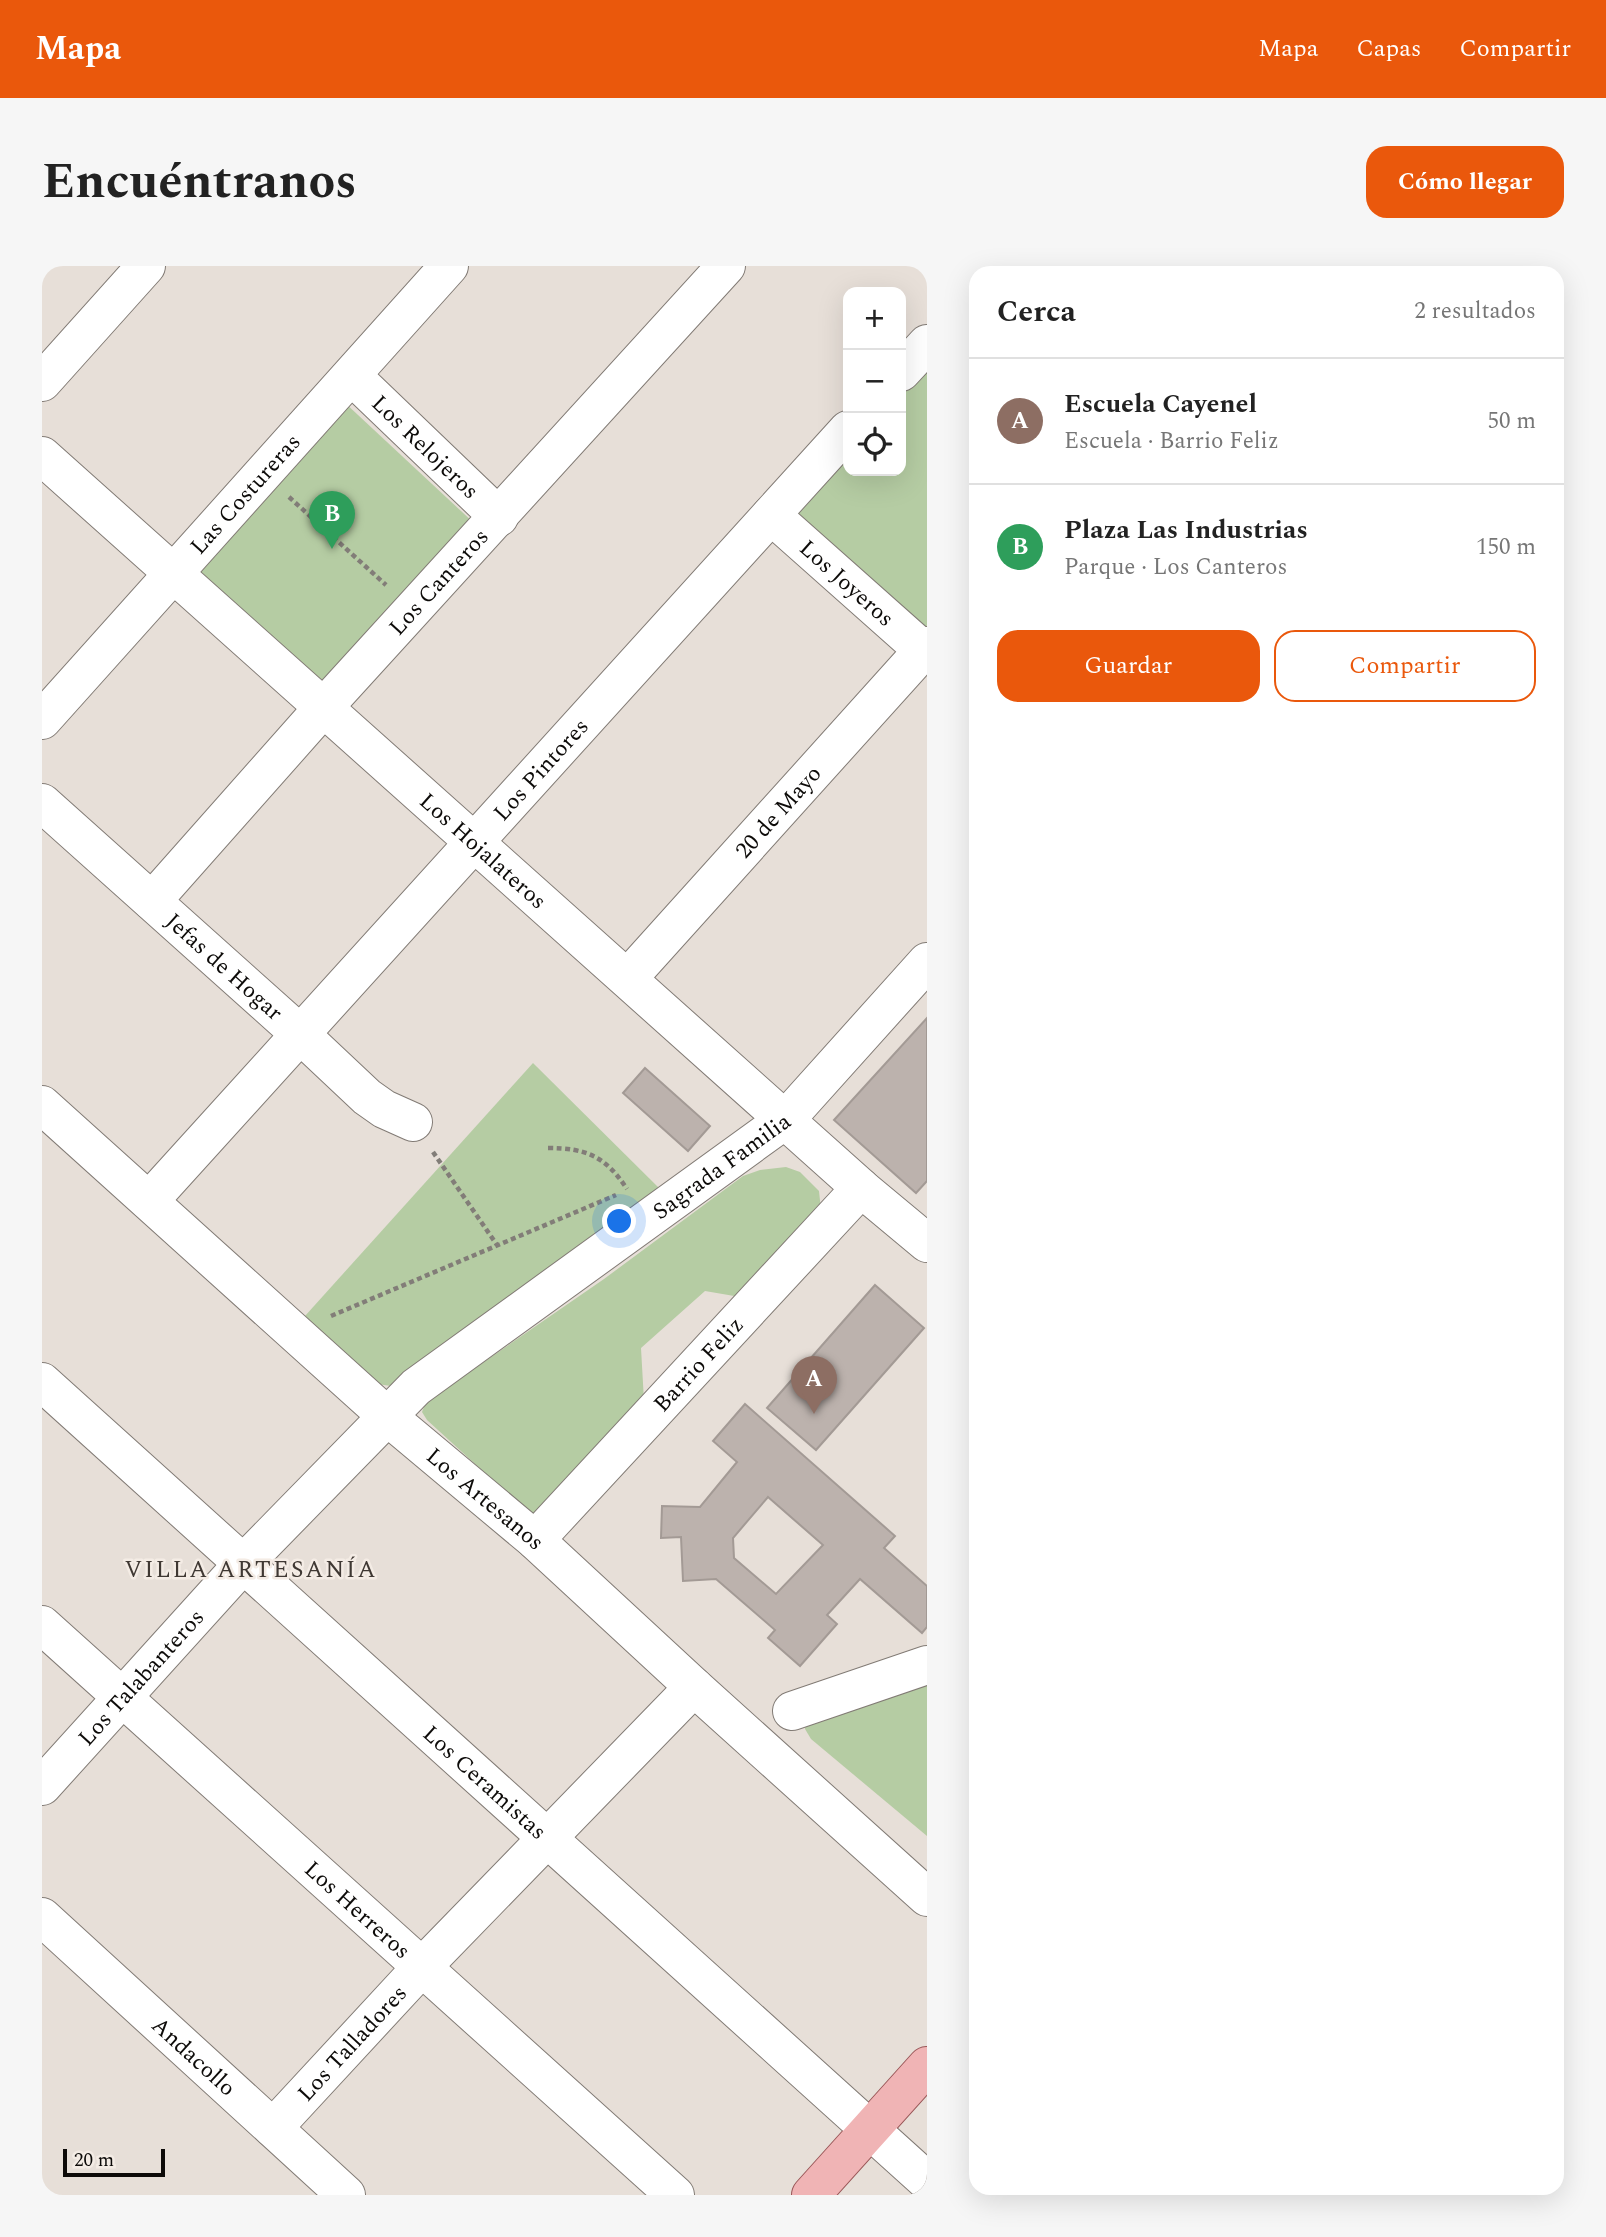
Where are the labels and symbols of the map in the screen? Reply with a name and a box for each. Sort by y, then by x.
street label: Los Relojeros [363,387,487,508]
street label: Las Costureras [182,426,310,563]
pin: B [309,491,355,549]
street label: Los Canteros [381,521,498,644]
street label: Los Joyeros [791,532,902,636]
street label: Los Pintores [485,711,598,830]
street label: 20 de Mayo [727,758,831,867]
street label: Los Hojalateros [411,785,554,918]
street label: Jefas de Hogar [157,905,290,1030]
street label: Sagrada Familia [646,1105,799,1229]
your location [602,1204,636,1238]
street label: Barrio Feliz [646,1309,753,1421]
pin: A [791,1356,837,1414]
street label: Los Artesanos [418,1440,552,1559]
district label: VILLA ARTESANÍA [125,1552,377,1588]
street label: Los Talabanteros [70,1602,213,1755]
street label: Los Ceramistas [414,1718,554,1849]
street label: Los Herreros [296,1853,418,1968]
street label: Los Talladores [290,1977,416,2110]
street label: Andacollo [143,2009,243,2105]
scale bar [63,2146,164,2178]

